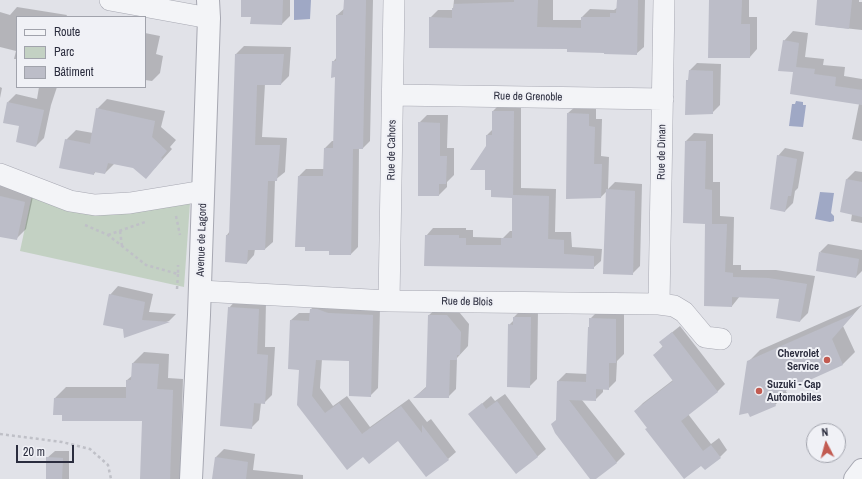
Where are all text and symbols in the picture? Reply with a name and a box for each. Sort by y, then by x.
legend [16,16,146,88]
text: Route [54,24,80,40]
text: Parc [54,44,74,60]
text: Bâtiment [54,64,93,80]
street label: Rue de Grenoble [494,90,562,104]
street label: Rue de Cahors [385,120,399,180]
street label: Rue de Dinan [655,124,669,180]
street label: Avenue de Lagord [194,203,210,277]
street label: Rue de Blois [441,295,493,309]
place label: Chevrolet Service [777,347,819,373]
marker: Chevrolet Service [822,355,832,365]
place label: Suzuki - Cap Automobiles [767,378,822,404]
marker: Suzuki - Cap Automobiles [754,386,764,396]
north arrow [806,423,846,463]
text: N [821,425,829,439]
scale bar [18,437,76,463]
text: 20 m [23,444,45,460]

